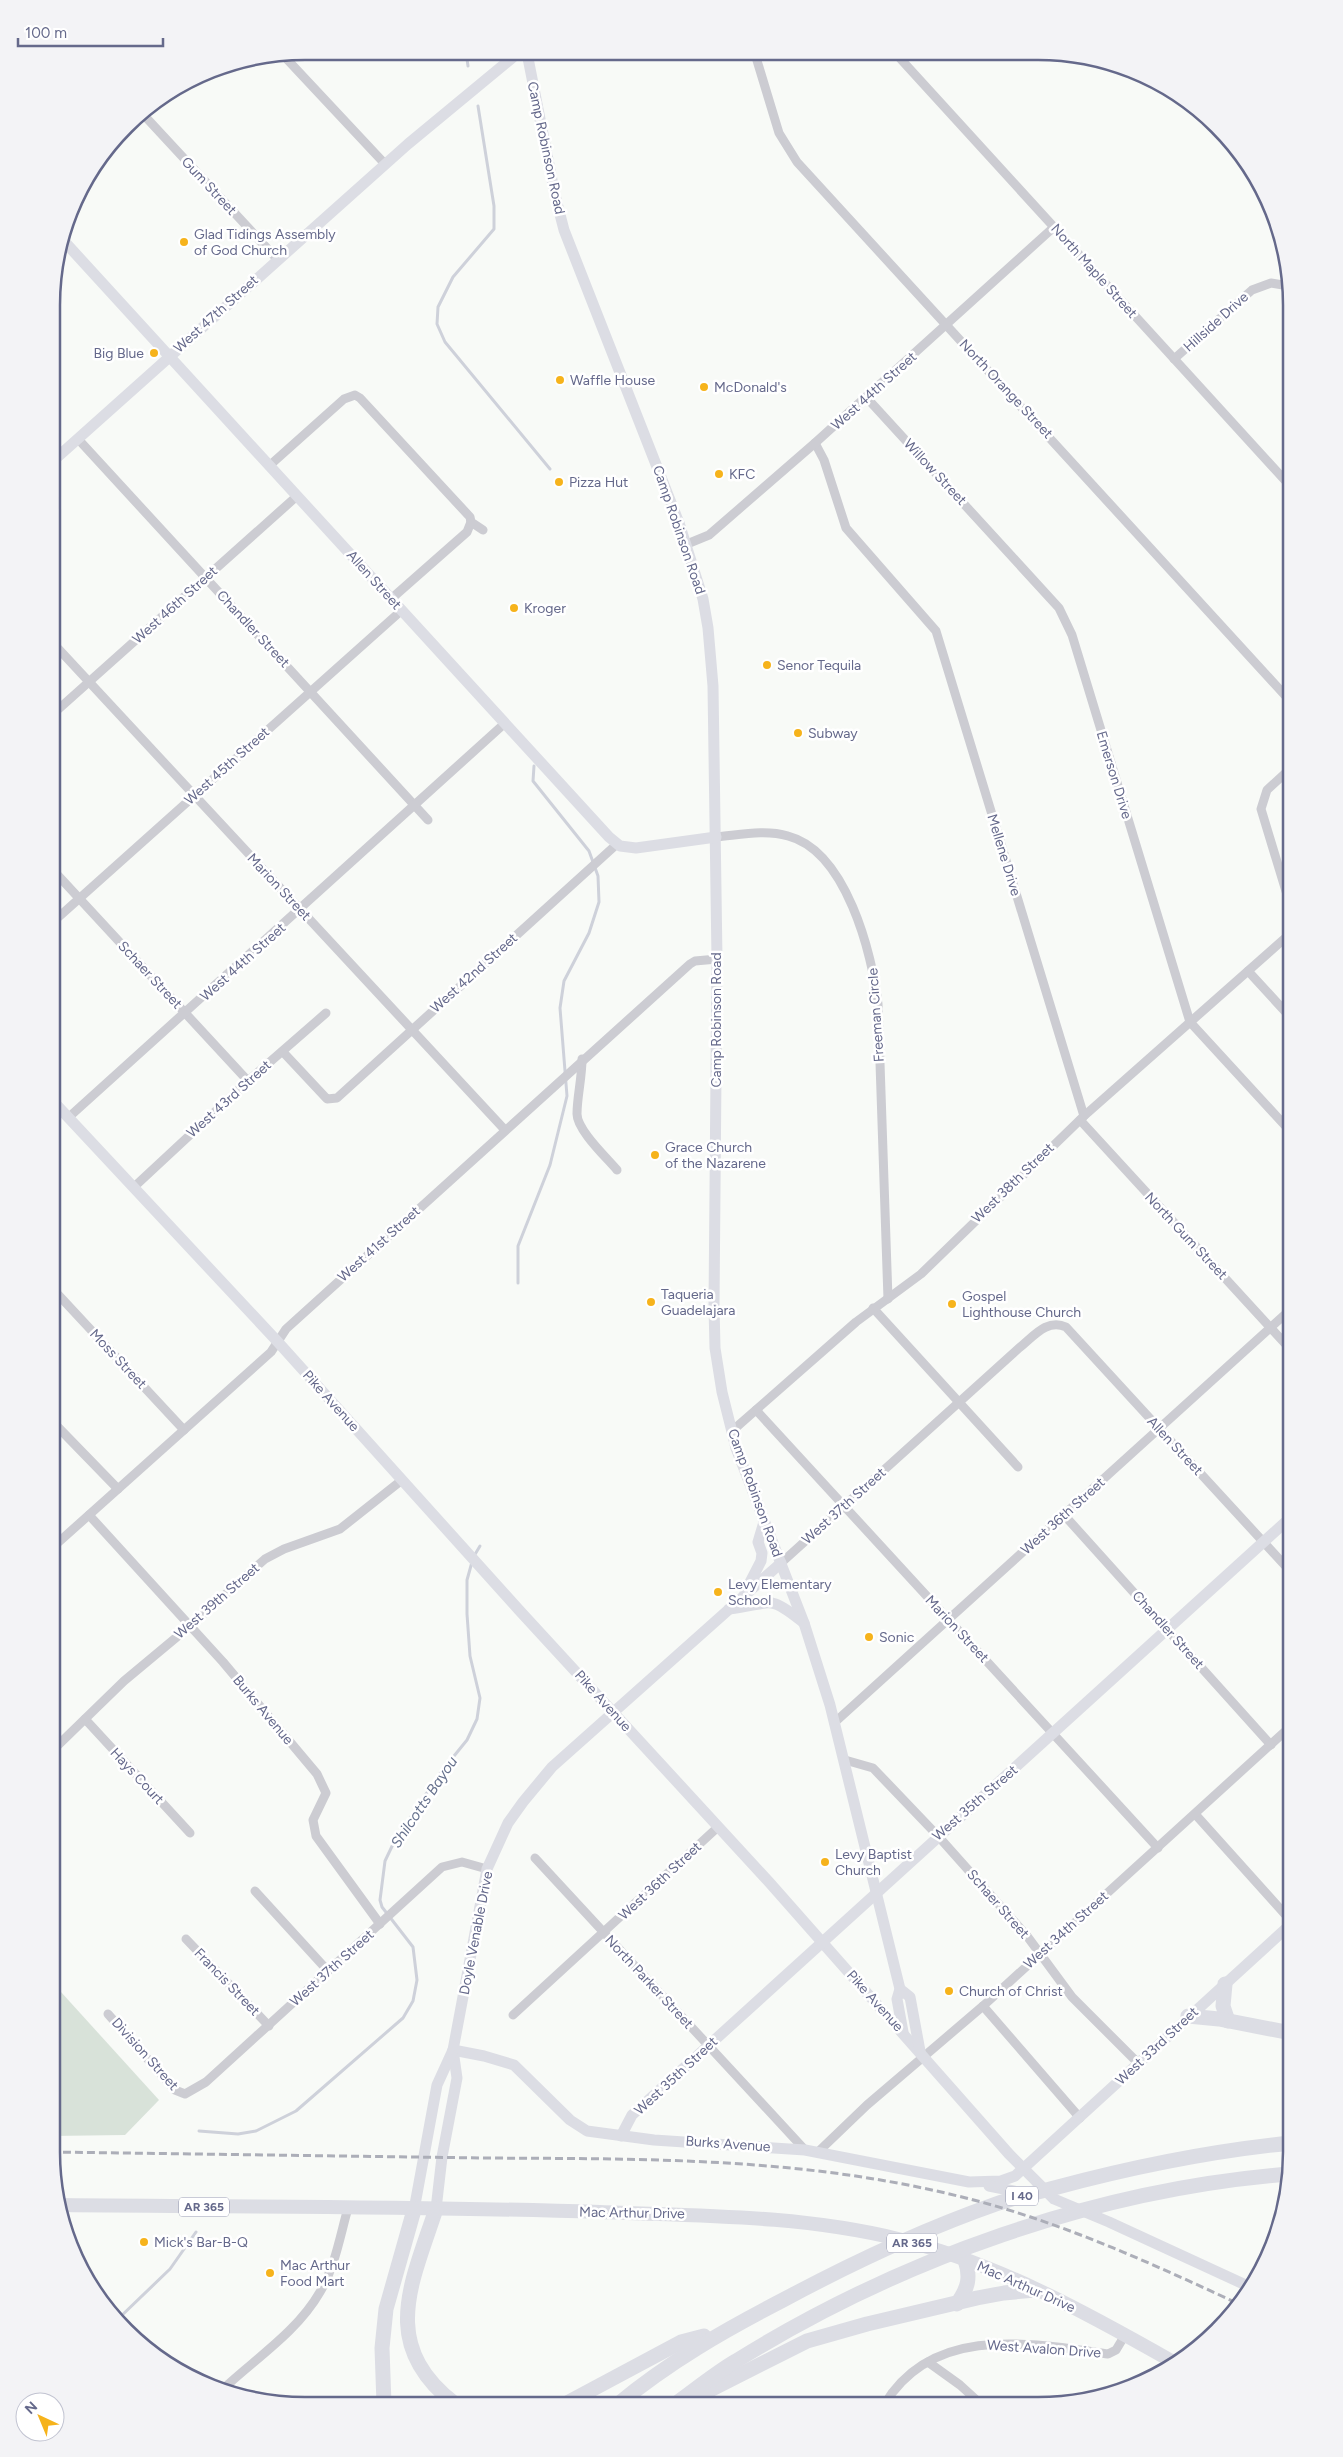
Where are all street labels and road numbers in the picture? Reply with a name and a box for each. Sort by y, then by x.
street label: Camp Robinson Road [524,80,568,216]
street label: Gum Street [178,153,240,219]
street label: North Maple Street [1047,220,1141,322]
street label: West 47th Street [170,272,262,356]
street label: Hillside Drive [1180,288,1252,356]
street label: North Orange Street [956,336,1056,442]
street label: West 44th Street [828,348,920,434]
street label: Willow Street [900,435,970,509]
street label: Camp Robinson Road [649,463,709,597]
street label: Allen Street [343,547,405,613]
street label: West 46th Street [129,562,221,648]
street label: Chandler Street [213,587,293,671]
street label: West 45th Street [181,723,273,809]
street label: Emerson Drive [1093,729,1136,821]
street label: Mellene Drive [984,812,1025,898]
street label: Marion Street [244,850,314,924]
street label: West 44th Street [197,919,289,1005]
street label: West 42nd Street [427,930,521,1016]
street label: Schaer Street [114,938,186,1012]
street label: Camp Robinson Road [708,952,725,1088]
street label: Freeman Circle [864,967,888,1063]
street label: West 43rd Street [183,1057,275,1141]
street label: West 38th Street [968,1139,1058,1227]
street label: North Gum Street [1141,1189,1231,1283]
street label: West 41st Street [334,1203,424,1285]
street label: Moss Street [86,1326,150,1392]
street label: Pike Avenue [299,1367,363,1435]
street label: Allen Street [1144,1413,1206,1479]
street label: Camp Robinson Road [724,1427,786,1559]
street label: West 37th Street [799,1464,889,1548]
street label: West 36th Street [1018,1474,1108,1558]
street label: West 39th Street [171,1559,263,1643]
street label: Chandler Street [1128,1587,1208,1673]
street label: Marion Street [922,1592,992,1666]
street label: Pike Avenue [571,1667,635,1735]
street label: Burks Avenue [229,1672,297,1748]
street label: Hays Court [107,1744,167,1808]
street label: West 35th Street [929,1761,1021,1845]
street label: West 36th Street [615,1838,705,1924]
street label: Schaer Street [963,1866,1033,1942]
street label: Doyle Venable Drive [456,1869,496,1996]
street label: West 34th Street [1020,1888,1112,1972]
street label: West 37th Street [287,1926,377,2010]
street label: North Parker Street [601,1932,697,2032]
street label: Francis Street [191,1945,263,2019]
street label: Pike Avenue [843,1967,907,2035]
street label: West 33rd Street [1112,2003,1202,2089]
street label: Division Street [108,2014,182,2094]
street label: West 35th Street [631,2033,721,2119]
street label: Burks Avenue [685,2133,771,2155]
road number: I 40 [1006,2186,1038,2206]
road number: AR 365 [179,2198,229,2216]
street label: Mac Arthur Drive [579,2204,685,2222]
road number: AR 365 [887,2234,937,2252]
street label: Mac Arthur Drive [974,2258,1078,2316]
street label: West Avalon Drive [986,2337,1102,2361]

